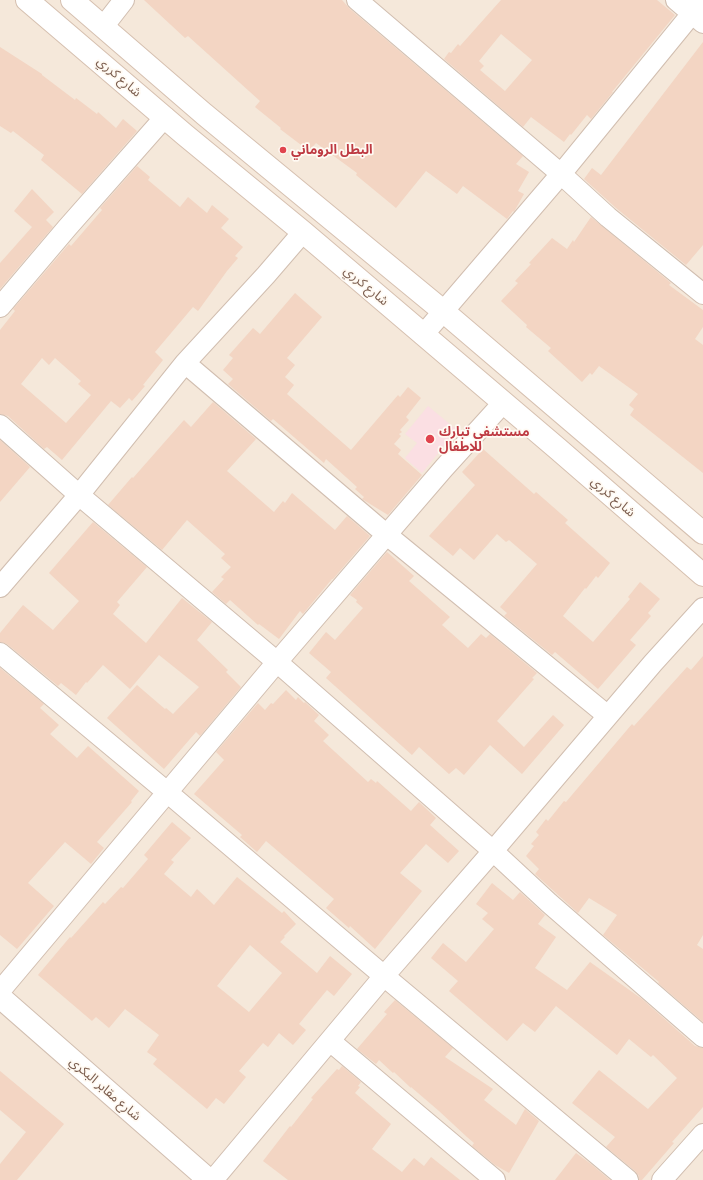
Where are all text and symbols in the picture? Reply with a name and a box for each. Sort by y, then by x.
street label: شارع كرري [94,54,144,100]
place label: البطل الروماني [291,142,373,158]
marker: البطل الروماني [278,145,288,155]
street label: شارع كرري [340,263,392,309]
place label: مستشفى تبارك للاطفال [439,424,530,455]
marker: مستشفى تبارك للاطفال [424,433,436,445]
street label: شارع كرري [588,474,638,520]
street label: شارع مقابر البكري [66,1054,144,1124]

